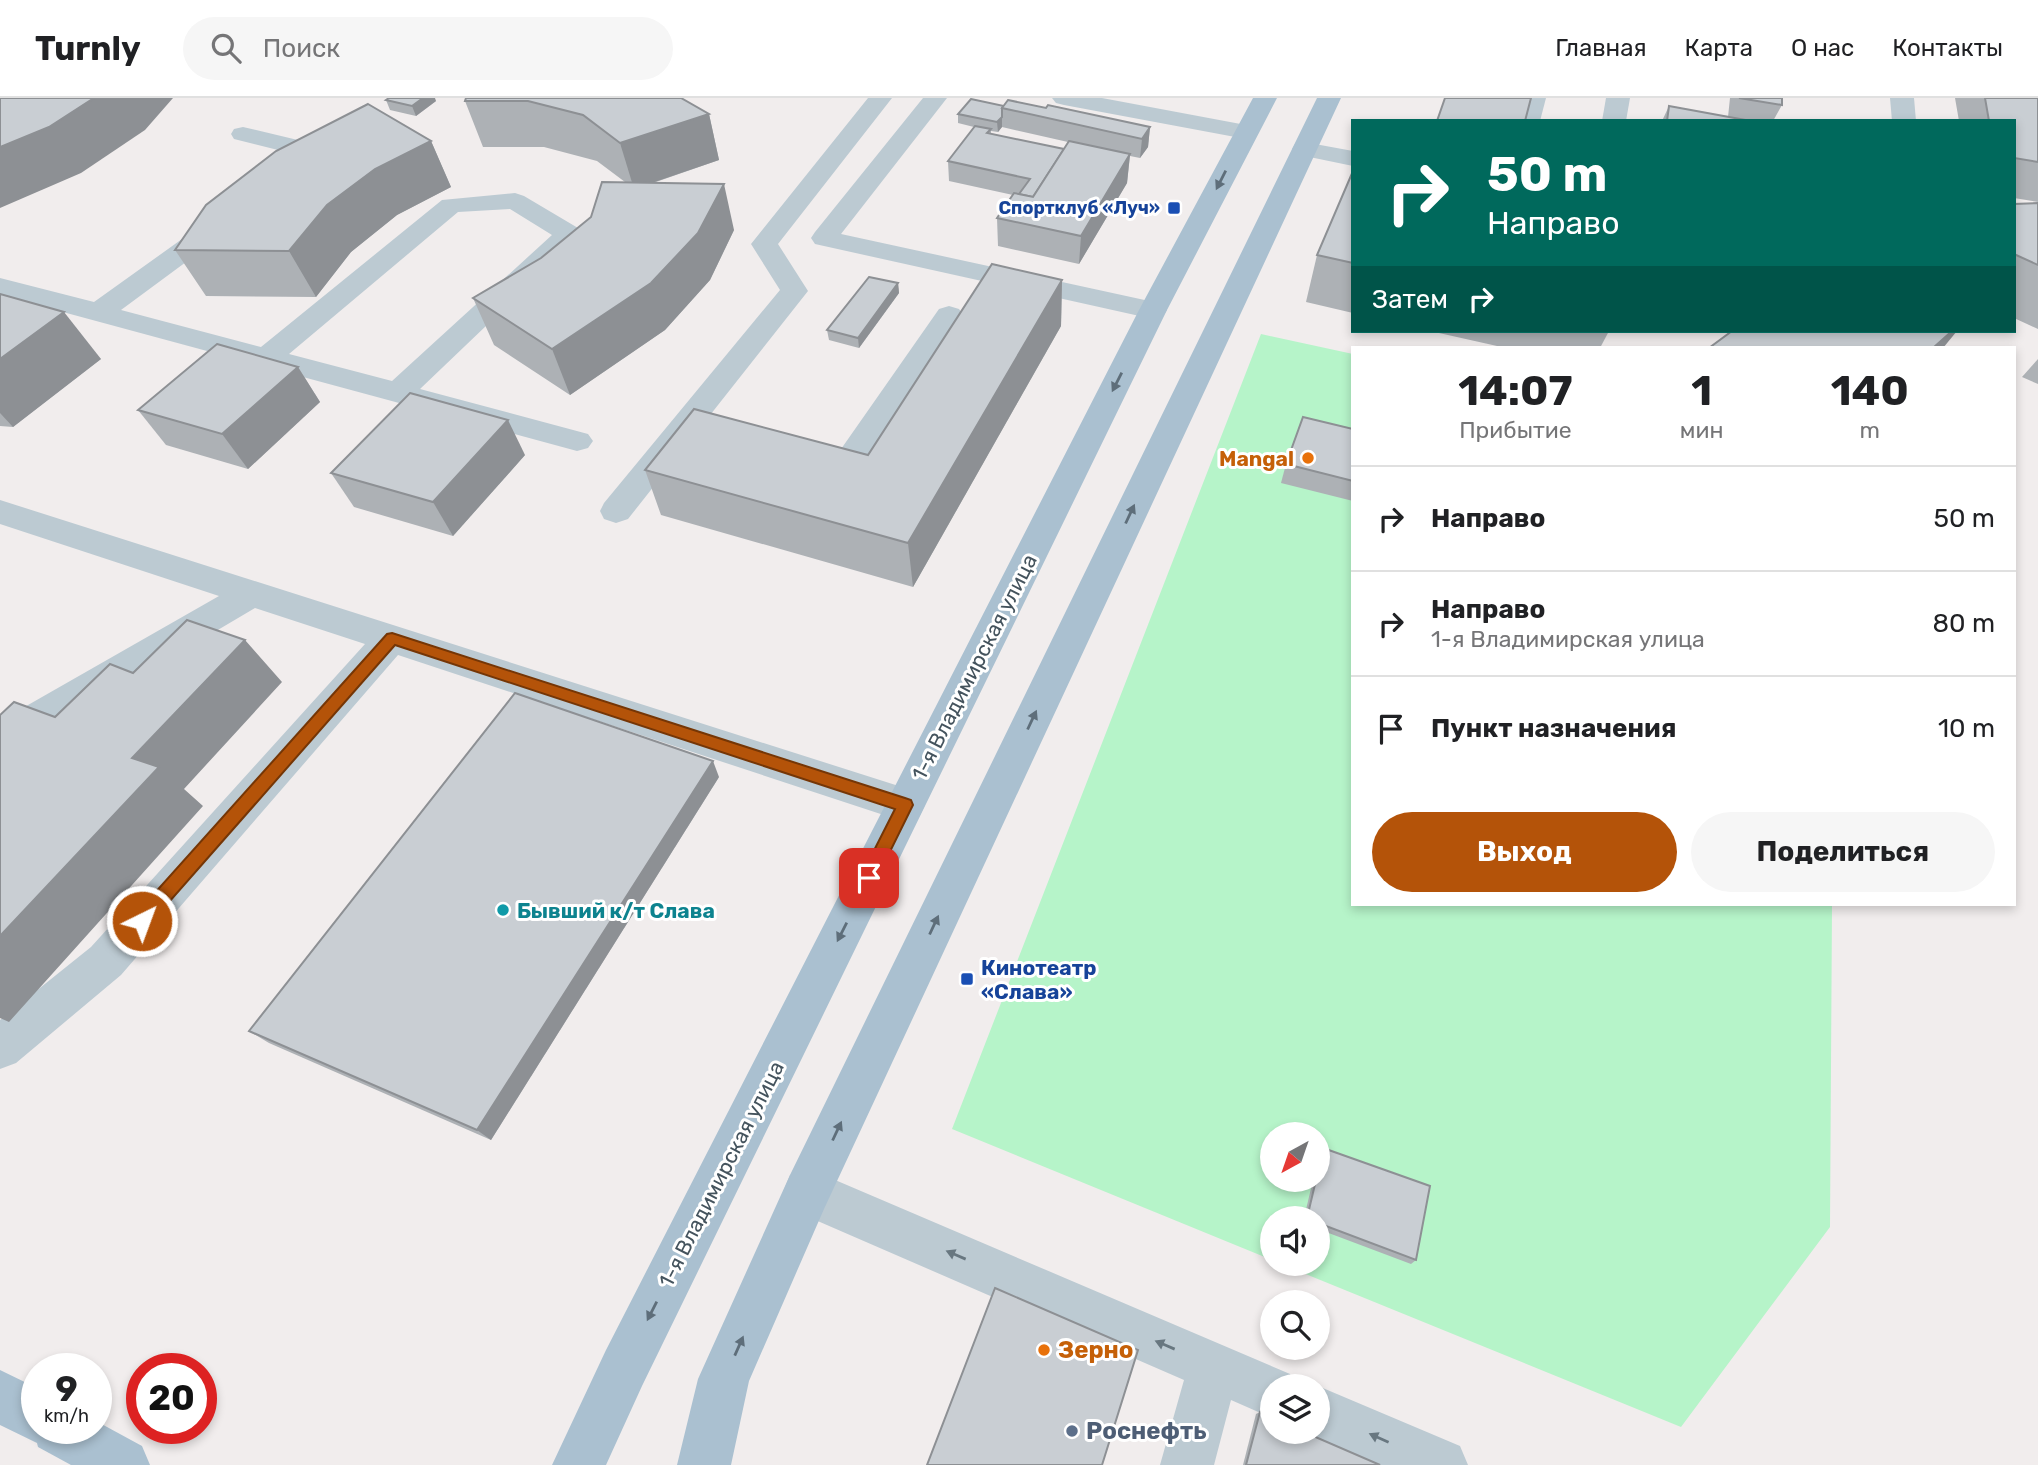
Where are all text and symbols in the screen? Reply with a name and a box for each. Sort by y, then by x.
search box [183,17,673,80]
text: Turnly [35,29,141,68]
icon: search [207,29,245,67]
text: Поиск [263,33,340,64]
text: Главная [1555,34,1647,62]
text: Карта [1685,34,1753,62]
text: О нас [1791,34,1854,62]
text: Контакты [1892,34,2003,62]
text: 50 m [1487,145,1607,203]
icon: right [1372,147,1463,238]
one-way arrow [1216,170,1227,190]
place label: Спортклуб «Луч» [998,197,1160,219]
marker: Спортклуб «Луч» [1166,200,1182,216]
text: Направо [1487,204,1620,242]
icon: right [1462,280,1500,318]
text: Затем [1372,284,1448,315]
text: 14:07 [1458,366,1573,416]
text: 1 [1691,366,1712,416]
text: 140 [1831,366,1909,416]
one-way arrow [1111,372,1122,392]
text: Прибытие [1459,416,1572,444]
text: мин [1680,416,1724,444]
text: m [1860,416,1880,444]
place label: Mangal [1219,446,1294,471]
marker: Mangal [1300,450,1316,466]
icon: right [1372,500,1410,538]
text: Направо [1431,503,1545,534]
text: 50 m [1934,503,1995,534]
one-way arrow [1124,504,1136,524]
street label: 1-я Владимирская улица [906,550,1042,784]
text: Направо [1431,594,1545,625]
icon: right [1372,605,1410,643]
text: 80 m [1932,608,1995,639]
text: 1-я Владимирская улица [1431,625,1705,653]
one-way arrow [1027,710,1038,730]
icon: arrive [1372,710,1410,748]
text: Пункт назначения [1431,713,1676,744]
text: 10 m [1938,713,1995,744]
button: Выход [1372,812,1677,892]
button: Поделиться [1691,812,1995,892]
pin [839,848,899,908]
icon: arrive [850,859,888,897]
position arrow [105,884,179,958]
place label: Бывший к/т Слава [517,898,715,923]
marker: Бывший к/т Слава [495,902,511,918]
one-way arrow [929,915,940,935]
one-way arrow [836,922,847,942]
place label: Кинотеатр «Слава» [981,955,1096,1004]
marker: Кинотеатр «Слава» [959,971,975,987]
street label: 1-я Владимирская улица [653,1057,789,1291]
one-way arrow [831,1120,842,1141]
north arrow [1260,1122,1330,1192]
map controls [1260,1122,1330,1444]
button: sound [1260,1206,1330,1276]
one-way arrow [945,1249,966,1260]
button: search [1260,1290,1330,1360]
one-way arrow [647,1301,658,1321]
one-way arrow [734,1335,745,1356]
place label: Зерно [1058,1336,1134,1364]
one-way arrow [1154,1339,1175,1350]
marker: Зерно [1036,1342,1052,1358]
speed limit sign: 20 [126,1353,217,1444]
text: 9 [55,1368,78,1410]
button: layers [1260,1374,1330,1444]
text: km/h [44,1405,89,1427]
place label: Роснефть [1086,1417,1207,1445]
marker: Роснефть [1064,1423,1080,1439]
one-way arrow [1369,1432,1389,1444]

